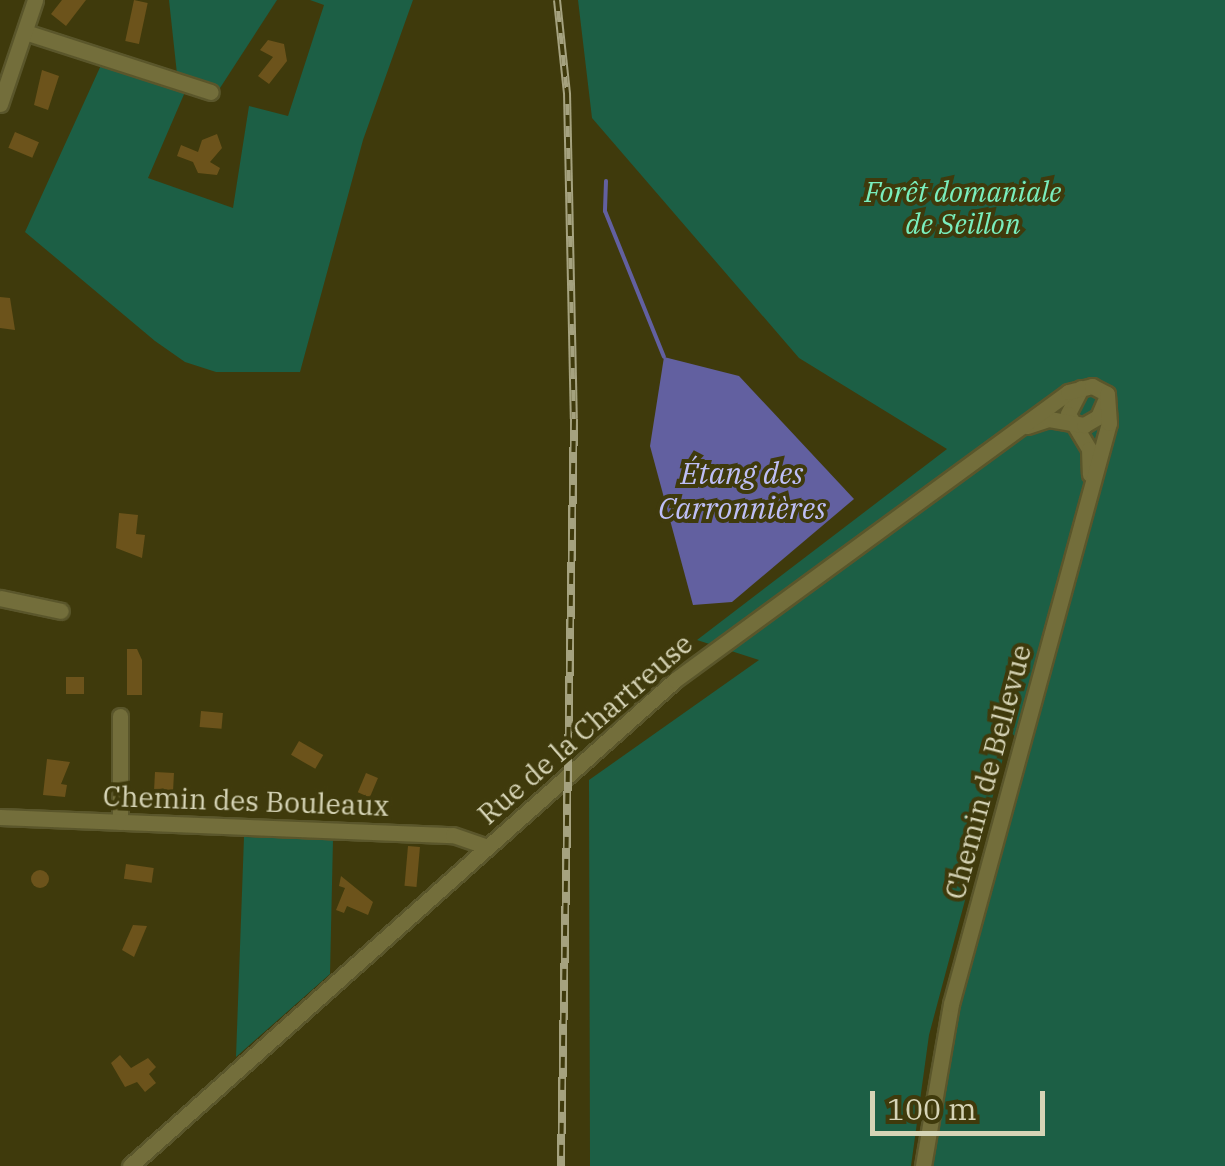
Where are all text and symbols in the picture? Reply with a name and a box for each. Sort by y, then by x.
park label: Forêt domaniale de Seillon [864,175,1062,241]
water label: Étang des Carronnières [658,455,826,526]
street label: Rue de la Chartreuse [471,627,699,831]
street label: Chemin de Bellevue [938,641,1038,903]
street label: Chemin des Bouleaux [102,779,390,823]
scale bar [875,1071,1050,1133]
text: 100 m [887,1089,977,1128]

